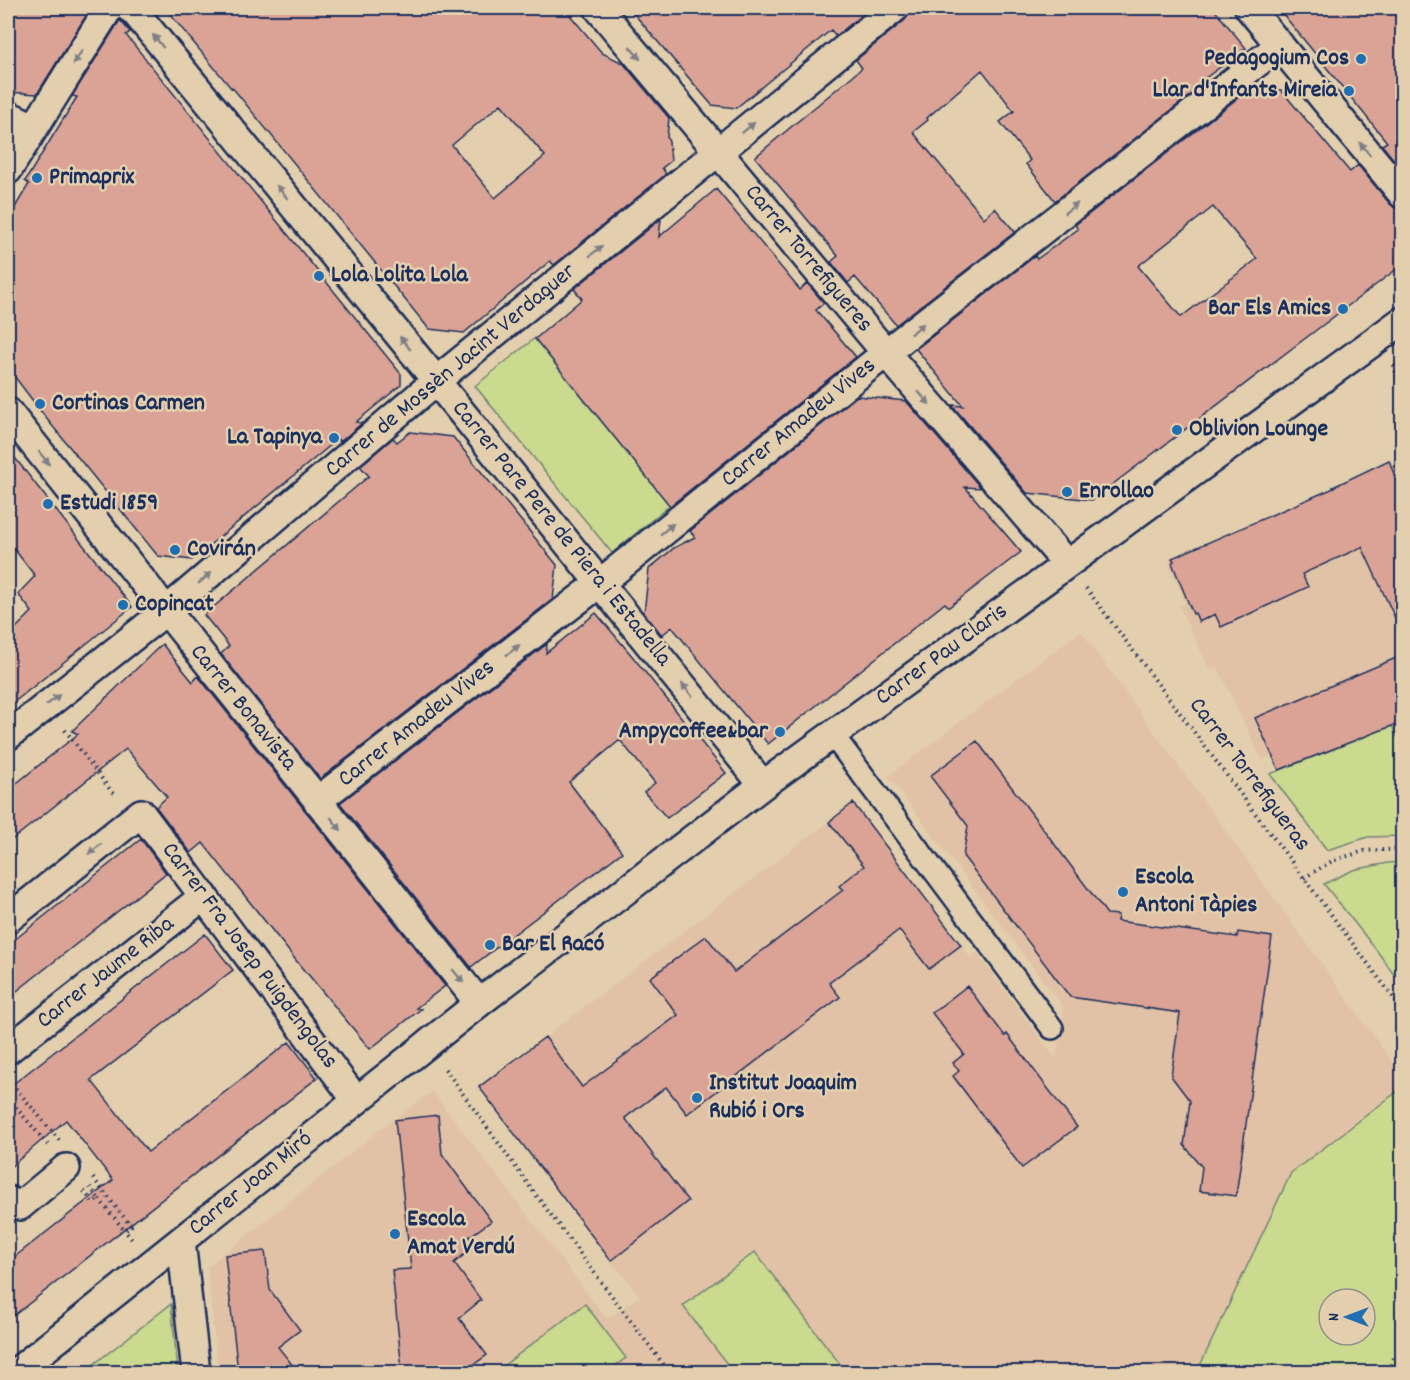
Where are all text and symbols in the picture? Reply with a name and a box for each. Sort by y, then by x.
one-way arrow [152,33,165,49]
place label: Pedagogium Cos [1204,42,1349,76]
one-way arrow [629,45,641,60]
one-way arrow [72,49,83,65]
marker: Pedagogium Cos [1354,52,1368,66]
place label: Llar d'Infants Mireia [1152,74,1338,108]
marker: Llar d'Infants Mireia [1342,84,1356,98]
one-way arrow [740,121,756,134]
one-way arrow [1359,141,1372,157]
place label: Primaprix [49,161,134,195]
marker: Primaprix [30,171,44,185]
street label: Carrer Torrefigueres [736,177,880,341]
one-way arrow [276,185,289,200]
one-way arrow [1063,202,1079,215]
one-way arrow [589,245,604,257]
street label: Carrer de Mossèn Jacint Verdaguer [318,256,584,486]
place label: Lola Lolita Lola [331,259,468,293]
marker: Lola Lolita Lola [312,269,326,283]
place label: Bar Els Amics [1208,292,1331,326]
marker: Bar Els Amics [1336,302,1350,316]
one-way arrow [910,323,925,335]
one-way arrow [399,335,412,351]
street label: Carrer Amadeu Vives [714,350,884,496]
place label: Cortinas Carmen [52,387,205,421]
one-way arrow [917,390,930,405]
street label: Carrer Pare Pere de Piera i Estadella [443,394,680,675]
marker: Cortinas Carmen [33,397,47,411]
place label: Oblivion Lounge [1189,413,1328,447]
place label: La Tapinya [227,421,323,455]
marker: Oblivion Lounge [1170,423,1184,437]
marker: La Tapinya [327,431,341,445]
one-way arrow [37,450,50,466]
place label: Enrollao [1079,475,1154,509]
marker: Enrollao [1060,485,1074,499]
place label: Estudi 1859 [60,487,158,521]
marker: Estudi 1859 [41,497,55,511]
one-way arrow [659,523,675,536]
place label: Covirán [187,533,256,567]
marker: Covirán [168,543,182,557]
one-way arrow [197,571,213,584]
place label: Copincat [135,588,214,622]
street label: Carrer Pau Claris [869,595,1015,715]
marker: Copincat [116,598,130,612]
street label: Carrer Bonavista [181,637,305,779]
one-way arrow [506,644,521,656]
street label: Carrer Amadeu Vives [331,652,503,796]
one-way arrow [680,682,693,698]
street label: Carrer Torrefigueras [1180,691,1318,859]
one-way arrow [46,695,61,707]
place label: Ampycoffee&bar [619,715,769,749]
marker: Ampycoffee&bar [773,725,787,739]
one-way arrow [329,816,342,832]
street label: Carrer Fra Josep Puigdengolas [152,835,346,1077]
one-way arrow [88,842,103,854]
place label: Escola Antoni Tàpies [1135,861,1257,923]
marker: Escola Antoni Tàpies [1116,885,1130,899]
street label: Carrer Jaume Riba [30,908,183,1038]
place label: Bar El Racó [502,928,605,962]
marker: Bar El Racó [483,938,497,952]
one-way arrow [451,968,464,984]
place label: Institut Joaquim Rubió i Ors [709,1067,857,1129]
marker: Institut Joaquim Rubió i Ors [690,1091,704,1105]
street label: Carrer Joan Miró [182,1123,320,1245]
place label: Escola Amat Verdú [407,1203,515,1265]
marker: Escola Amat Verdú [388,1227,402,1241]
north arrow [1317,1287,1377,1347]
text: N [1323,1313,1346,1321]

